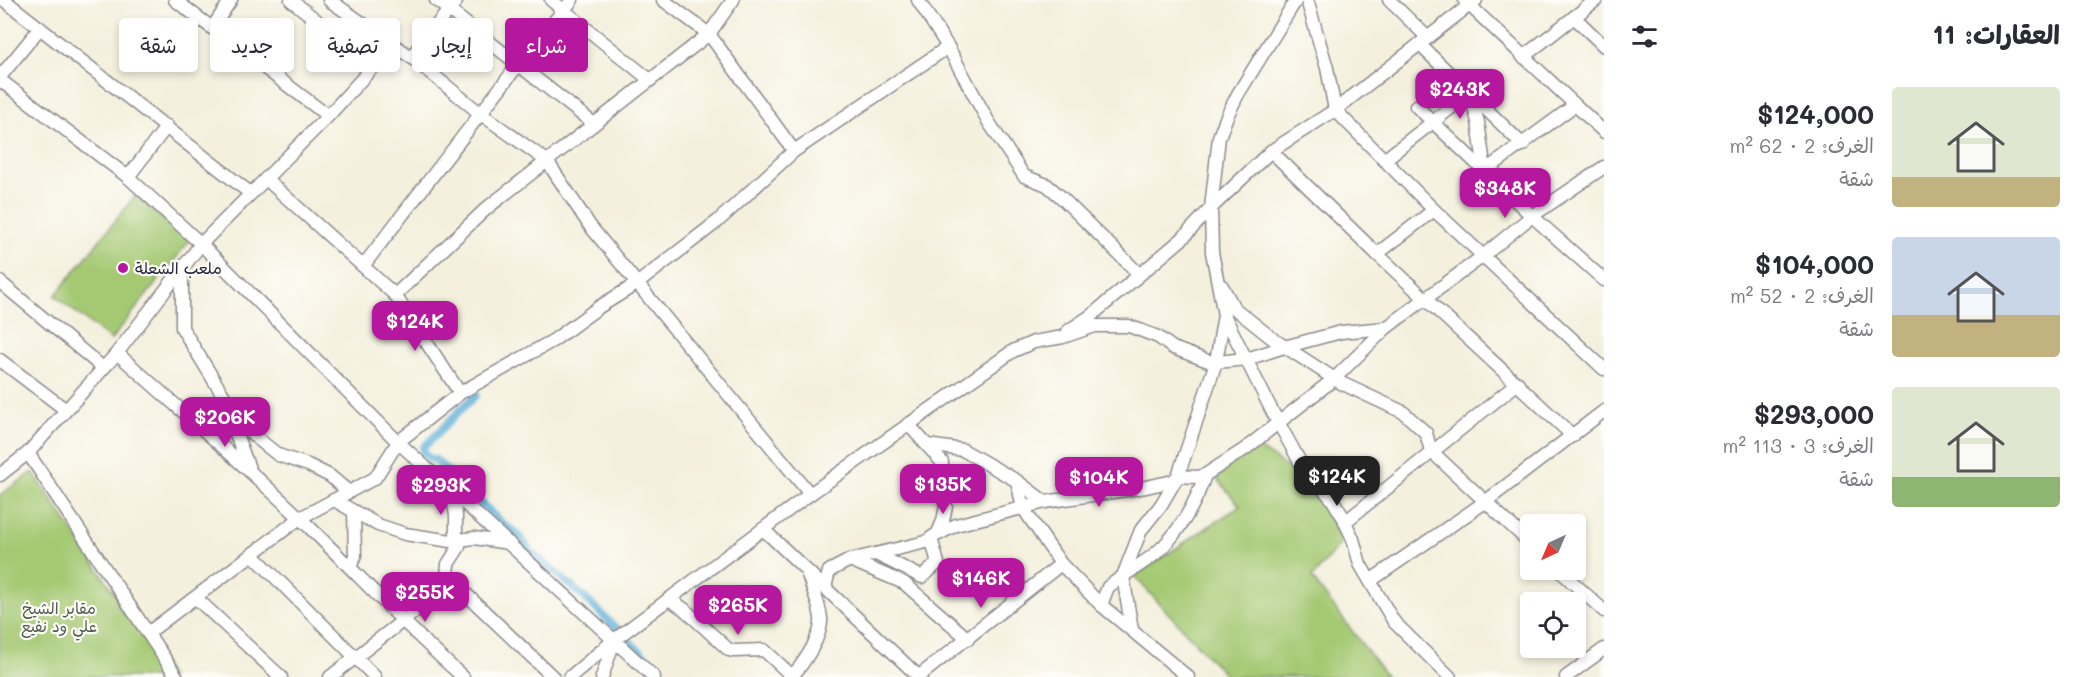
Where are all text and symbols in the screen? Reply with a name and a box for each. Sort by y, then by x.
text: العقارات: 11 [1932,17,2060,51]
chip: شقة [119,18,198,72]
chip: جديد [210,18,294,72]
chip: تصفية [306,18,400,72]
chip: إيجار [412,18,493,72]
chip: شراء [505,18,588,72]
icon: filters [1628,20,1661,53]
pin: $243K [1418,69,1502,120]
text: $243K [1429,75,1491,101]
text: $124,000 [1757,97,1874,131]
icon: home [1940,111,2012,183]
text: الغرف: 2 · 62 m² [1729,132,1874,158]
text: شقة [1839,165,1874,191]
pin: $348K [1463,168,1547,219]
text: $348K [1474,174,1536,200]
text: $104,000 [1755,247,1874,281]
place label: ملعب الشعلة [135,257,222,278]
marker: ملعب الشعلة [116,261,130,275]
icon: home [1940,261,2012,333]
text: الغرف: 2 · 52 m² [1730,282,1874,308]
pin: $124K [373,301,457,352]
text: $124K [386,307,444,333]
text: شقة [1839,315,1874,341]
pin: $206K [183,397,267,448]
text: $293,000 [1754,397,1874,431]
text: $206K [194,403,256,429]
icon: home [1940,411,2012,483]
text: الغرف: 3 · 113 m² [1722,432,1874,458]
pin: $124K [1295,456,1379,507]
pin: $104K [1057,457,1141,508]
text: $124K [1308,462,1366,488]
text: $104K [1069,463,1129,489]
pin: $135K [901,464,985,515]
pin: $293K [399,465,483,516]
text: شقة [1839,465,1874,491]
text: $135K [914,470,972,496]
text: $293K [411,471,471,497]
north arrow [1520,514,1586,580]
map controls [1520,514,1586,658]
pin: $146K [939,558,1023,609]
text: $146K [951,564,1011,590]
pin: $255K [383,572,467,623]
text: $255K [395,578,455,604]
pin: $265K [696,585,780,636]
text: $265K [708,591,768,617]
button: locate [1520,592,1586,658]
park label: مقابر الشيخ علي ود نفيع [21,597,97,641]

